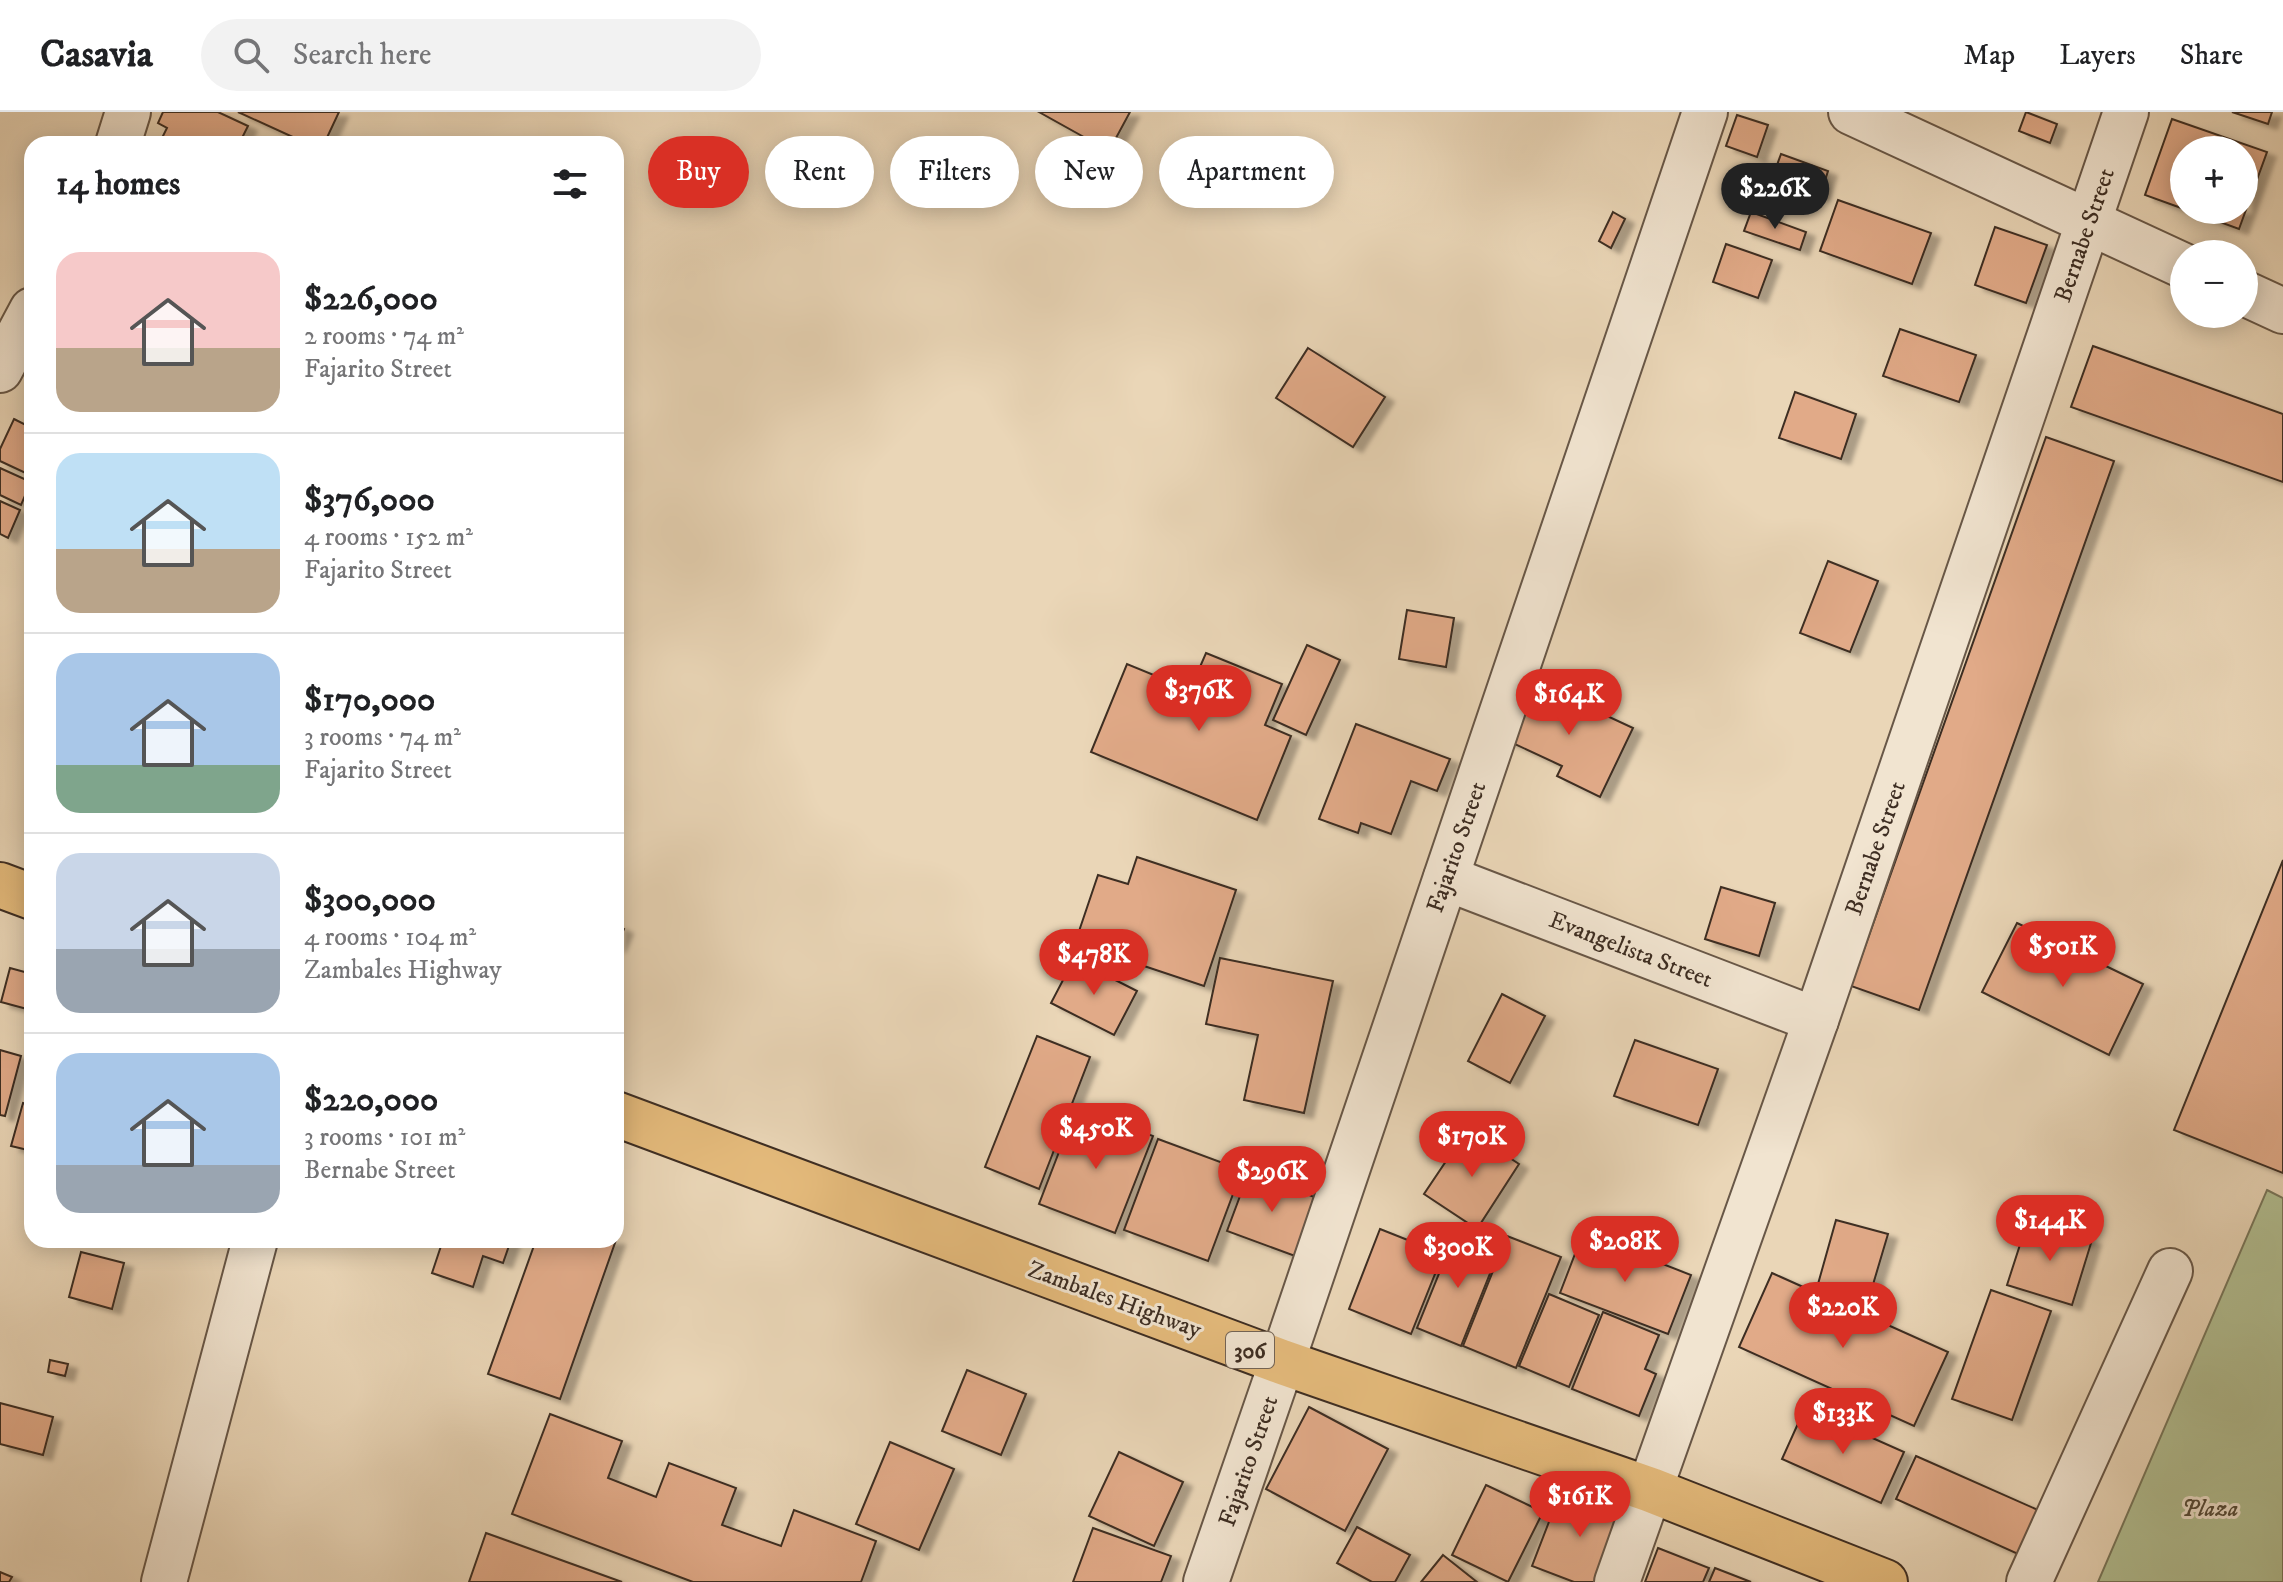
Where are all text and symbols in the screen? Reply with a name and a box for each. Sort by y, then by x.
search box [201,19,761,91]
text: Casavia [40,31,153,79]
icon: search [229,33,273,77]
text: Search here [293,37,431,74]
text: Map [1964,38,2015,73]
text: Layers [2059,38,2136,73]
text: Share [2180,38,2243,73]
chip: Buy [648,136,749,208]
chip: Rent [765,136,874,208]
chip: Filters [890,136,1019,208]
chip: New [1035,136,1143,208]
chip: Apartment [1159,136,1334,208]
map controls [2170,136,2258,328]
button: + [2170,136,2258,224]
icon: filters [548,162,592,206]
text: 14 homes [56,163,180,205]
pin: $226K [1719,163,1831,231]
street label: Bernabe Street [2048,164,2122,306]
text: $226K [1739,172,1811,205]
button: − [2170,240,2258,328]
text: $226,000 [304,278,438,320]
icon: home [120,284,216,380]
text: 2 rooms · 74 m² [304,320,464,353]
text: Fajarito Street [304,353,452,386]
text: $376,000 [304,479,435,521]
icon: home [120,485,216,581]
text: 4 rooms · 152 m² [304,521,473,554]
text: Fajarito Street [304,554,452,587]
pin: $376K [1143,665,1255,733]
pin: $164K [1513,669,1625,737]
text: $376K [1164,674,1234,707]
text: $164K [1534,678,1604,711]
text: $170,000 [304,679,435,721]
icon: home [120,685,216,781]
text: 3 rooms · 74 m² [304,721,461,754]
text: Fajarito Street [304,754,452,787]
street label: Bernabe Street [1839,777,1913,919]
street label: Fajarito Street [1421,778,1493,917]
text: $300,000 [304,879,436,921]
icon: home [120,885,216,981]
street label: Evangelista Street [1545,905,1717,995]
text: 4 rooms · 104 m² [304,921,476,954]
pin: $501K [2007,921,2119,989]
pin: $478K [1038,929,1150,997]
text: $501K [2029,930,2097,963]
text: $478K [1057,938,1131,971]
text: Zambales Highway [304,954,502,987]
text: $220,000 [304,1079,438,1121]
icon: home [120,1085,216,1181]
pin: $450K [1040,1103,1152,1171]
pin: $170K [1416,1111,1528,1179]
text: $450K [1059,1112,1133,1145]
text: $170K [1437,1120,1507,1153]
text: 3 rooms · 101 m² [304,1121,465,1154]
pin: $296K [1216,1146,1328,1214]
text: Bernabe Street [304,1154,456,1187]
text: $296K [1236,1155,1308,1188]
pin: $144K [1994,1195,2106,1263]
text: $144K [2014,1204,2086,1237]
pin: $208K [1569,1216,1681,1284]
pin: $300K [1402,1222,1514,1290]
text: $208K [1589,1225,1661,1258]
text: $300K [1423,1231,1493,1264]
street label: Zambales Highway [1024,1255,1206,1345]
pin: $220K [1787,1282,1899,1350]
text: $220K [1807,1291,1879,1324]
road number: 306 [1226,1332,1274,1368]
pin: $133K [1787,1388,1899,1456]
street label: Fajarito Street [1213,1392,1285,1531]
text: $133K [1812,1397,1874,1430]
pin: $161K [1524,1471,1636,1539]
text: $161K [1548,1480,1612,1513]
park label: Plaza [2182,1494,2238,1524]

